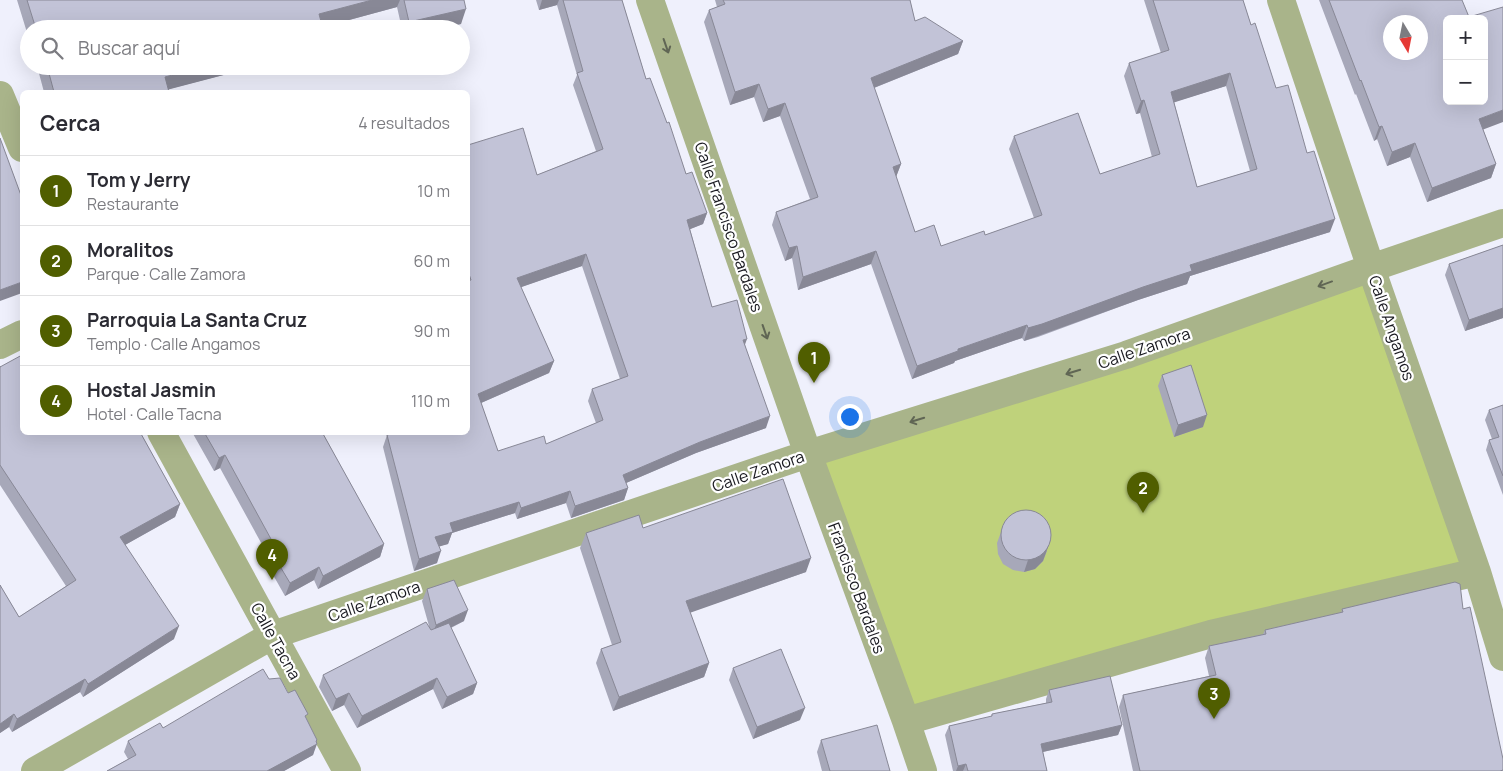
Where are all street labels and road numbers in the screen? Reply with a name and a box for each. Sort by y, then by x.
street label: Calle Francisco Bardales [690,139,768,315]
street label: Calle Angamos [1364,273,1420,383]
street label: Calle Zamora [1095,322,1193,374]
street label: Calle Zamora [709,445,807,497]
street label: Francisco Bardales [823,519,891,657]
street label: Calle Zamora [325,575,423,627]
street label: Calle Tacna [246,599,306,683]

